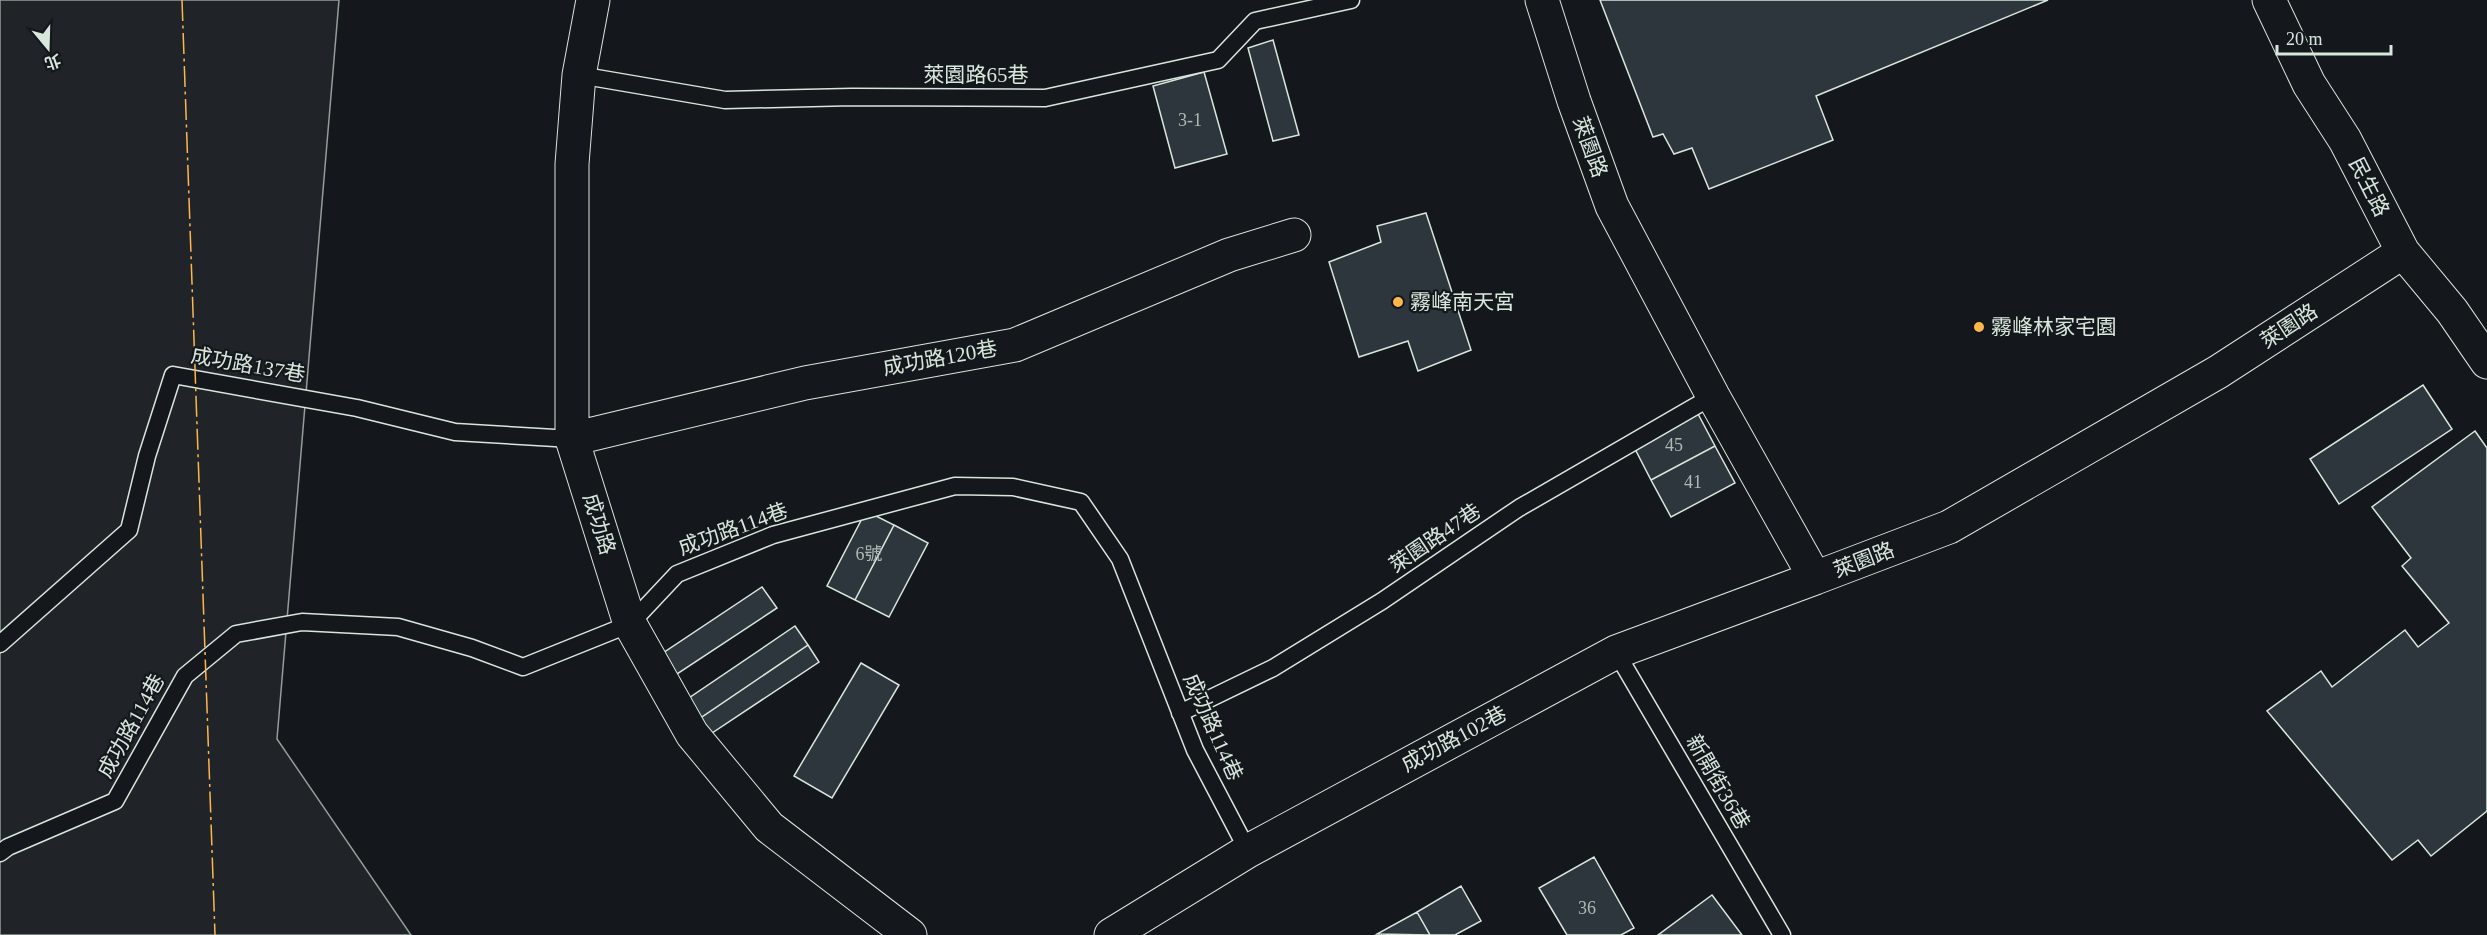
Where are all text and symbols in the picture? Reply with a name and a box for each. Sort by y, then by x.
north arrow [18,18,78,78]
scale bar [2277,18,2391,56]
text: 20 m [2286,29,2323,49]
text: 北 [42,51,63,72]
street label: 萊園路65巷 [924,63,1029,87]
house number: 3-1 [1178,110,1202,130]
street label: 萊園路 [1568,113,1612,181]
street label: 民生路 [2344,153,2394,221]
place label: 霧峰南天宮 [1410,290,1515,314]
marker: 霧峰南天宮 [1391,295,1405,309]
street label: 萊園路 [2256,299,2322,353]
place label: 霧峰林家宅園 [1991,315,2117,339]
marker: 霧峰林家宅園 [1972,320,1986,334]
street label: 成功路120巷 [881,336,999,380]
street label: 成功路137巷 [189,343,307,387]
house number: 45 [1665,435,1683,455]
house number: 41 [1684,472,1702,492]
street label: 成功路 [578,490,620,558]
street label: 成功路114巷 [675,498,791,560]
street label: 萊園路47巷 [1385,499,1485,577]
street label: 萊園路 [1830,538,1898,582]
house number: 6號 [856,544,883,564]
street label: 成功路114巷 [93,670,169,782]
street label: 成功路114巷 [1179,670,1247,784]
street label: 成功路102巷 [1397,701,1511,777]
street label: 新開街36巷 [1681,731,1755,833]
house number: 36 [1578,898,1596,918]

